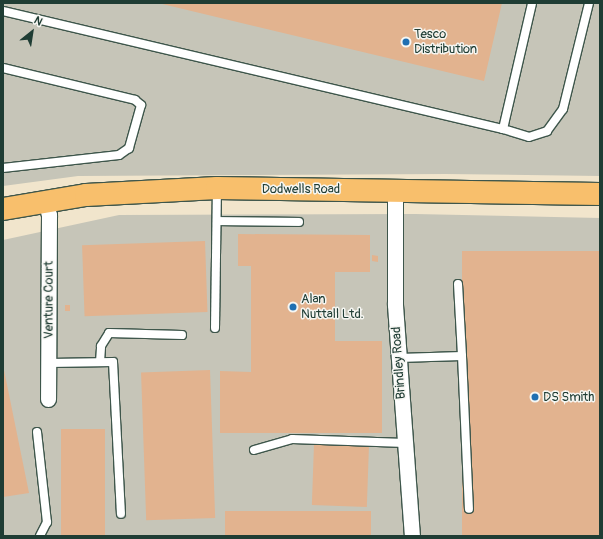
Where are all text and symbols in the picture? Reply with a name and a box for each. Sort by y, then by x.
north arrow [12,12,52,52]
text: N [32,14,45,29]
place label: Tesco Distribution [414,27,477,58]
marker: Tesco Distribution [401,37,411,47]
street label: Dodwells Road [262,181,340,197]
street label: Venture Court [41,261,57,339]
place label: Alan Nuttall Ltd. [301,292,364,323]
marker: Alan Nuttall Ltd. [288,302,298,312]
street label: Brindley Road [389,326,409,400]
place label: DS Smith [543,389,594,405]
marker: DS Smith [530,392,540,402]

